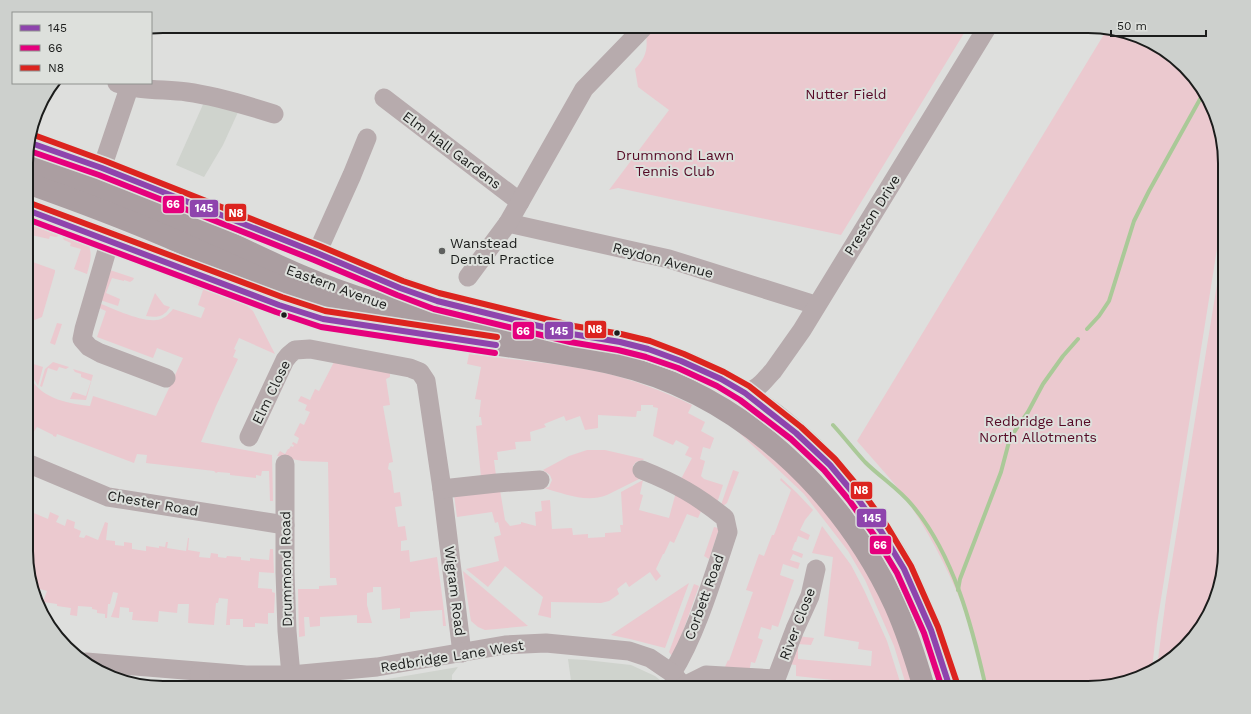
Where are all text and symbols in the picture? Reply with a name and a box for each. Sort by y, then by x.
legend [12,12,152,84]
scale bar [1111,12,1206,38]
text: 50 m [1117,19,1147,33]
text: 145 [48,21,67,35]
text: 66 [48,41,63,55]
text: N8 [48,61,64,75]
park label: Nutter Field [805,86,887,102]
street label: Elm Hall Gardens [400,108,504,192]
park label: Drummond Lawn Tennis Club [616,147,734,179]
street label: Preston Drive [841,172,903,258]
line badge: 66 [162,195,185,214]
text: 66 [166,198,180,211]
line badge: 145 [189,199,219,218]
text: 145 [195,202,213,215]
line badge: N8 [224,203,247,222]
text: N8 [228,207,244,220]
place label: Wanstead Dental Practice [450,235,554,267]
street label: Reydon Avenue [611,239,715,281]
marker: Wanstead Dental Practice [437,246,447,256]
street label: Eastern Avenue [284,261,390,313]
unlabelled marker [279,310,289,320]
line badge: N8 [584,320,607,339]
line badge: 66 [512,321,535,340]
line badge: 145 [544,321,574,340]
text: N8 [587,323,603,336]
text: 66 [516,325,530,338]
text: 145 [550,325,568,338]
unlabelled marker [612,328,622,338]
street label: Elm Close [249,357,293,427]
park label: Redbridge Lane North Allotments [979,413,1097,445]
line badge: N8 [850,481,873,500]
text: N8 [853,484,869,497]
street label: Chester Road [106,487,200,519]
line badge: 145 [856,508,887,528]
street label: Drummond Road [277,511,295,627]
text: 145 [863,512,881,525]
line badge: 66 [869,535,892,555]
text: 66 [873,539,887,552]
street label: Wigram Road [442,545,468,637]
street label: Corbett Road [681,552,727,642]
street label: River Close [776,586,818,662]
street label: Redbridge Lane West [379,637,525,675]

